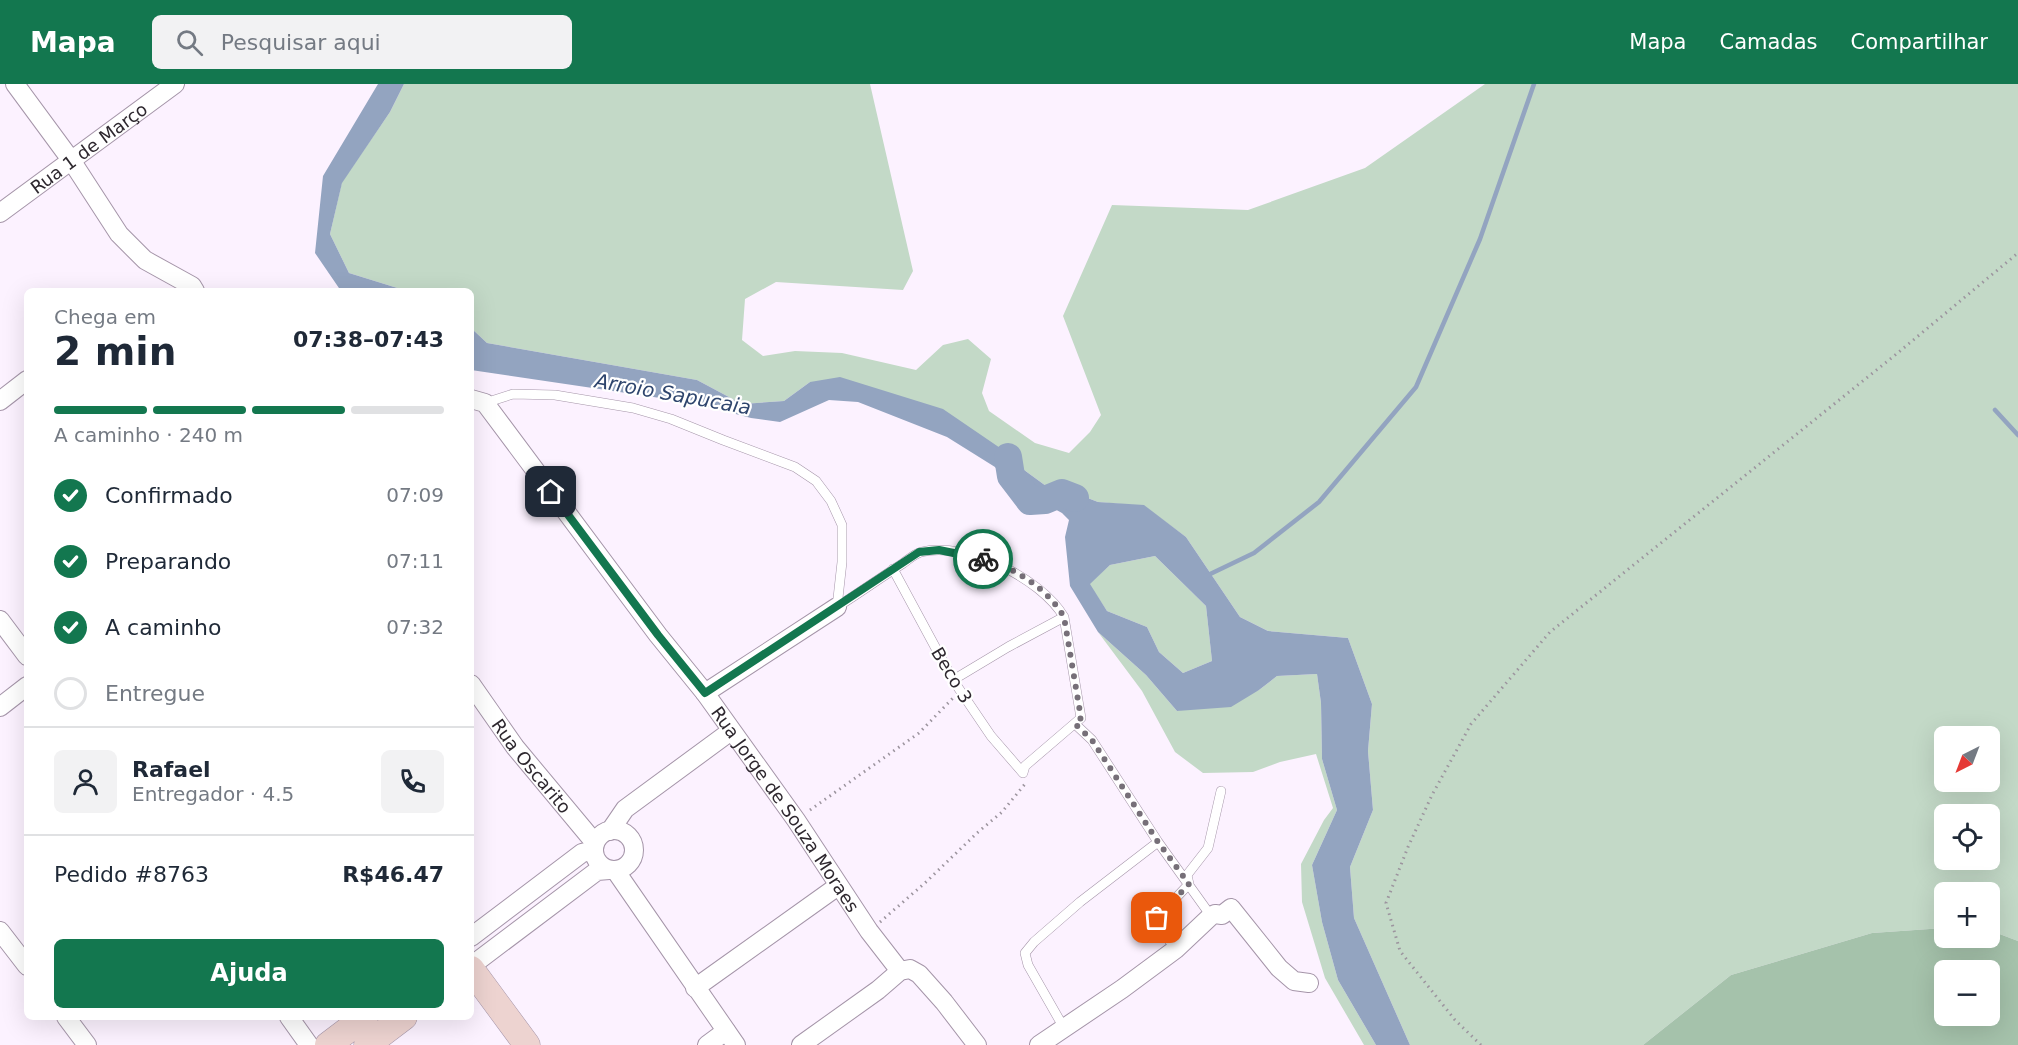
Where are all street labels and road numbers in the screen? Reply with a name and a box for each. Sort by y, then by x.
street label: Rua 1 de Março [26,98,151,198]
street label: Beco 3 [927,643,977,707]
street label: Rua Jorge de Souza Moraes [707,702,864,916]
street label: Rua Oscarito [488,715,576,817]

